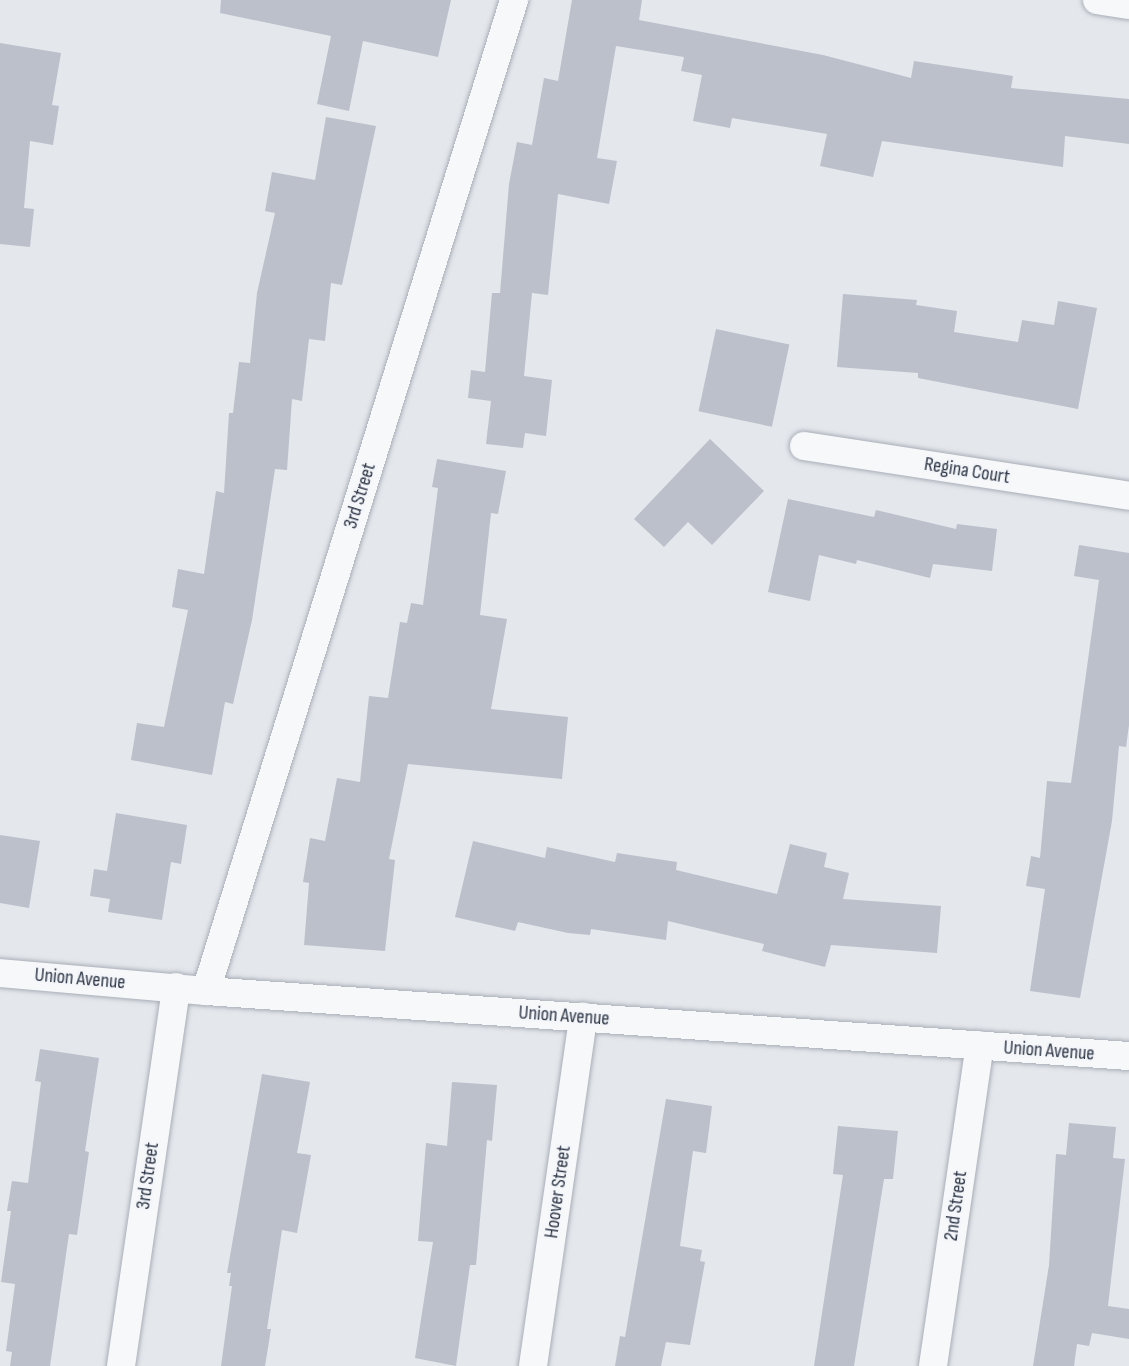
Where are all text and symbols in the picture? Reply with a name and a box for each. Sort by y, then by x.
street label: Regina Court [922,452,1012,490]
street label: 3rd Street [339,460,381,532]
street label: Union Avenue [34,963,126,995]
street label: Union Avenue [518,1001,610,1031]
street label: Union Avenue [1003,1036,1095,1066]
street label: 3rd Street [131,1141,165,1211]
street label: Hoover Street [540,1144,576,1240]
street label: 2nd Street [939,1169,973,1243]

